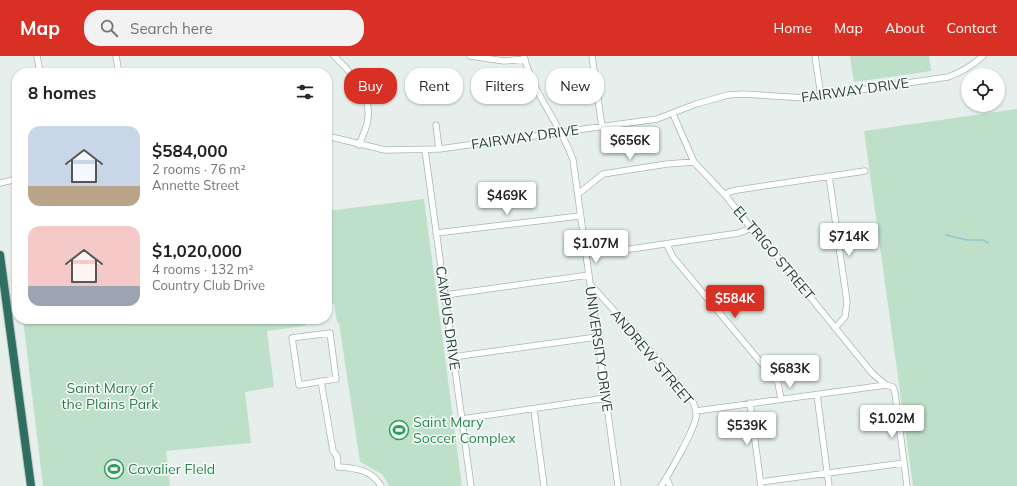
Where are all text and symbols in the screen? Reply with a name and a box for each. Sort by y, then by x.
search box [84,10,364,46]
text: Map [20,16,60,40]
icon: search [98,17,120,39]
text: Search here [130,19,213,38]
text: Home [773,19,812,37]
text: Map [834,19,863,37]
text: About [885,19,925,37]
text: Contact [947,19,997,37]
chip: Buy [344,68,397,104]
chip: Rent [405,68,463,104]
chip: Filters [471,68,538,104]
chip: New [546,68,604,104]
map controls [961,68,1005,112]
button: locate [961,68,1005,112]
street label: FAIRWAY DRIVE [800,74,910,106]
icon: filters [294,81,316,103]
text: 8 homes [28,82,96,103]
street label: FAIRWAY DRIVE [470,121,580,153]
pin: $656K [602,127,658,161]
text: $656K [610,132,650,148]
text: $584,000 [152,140,228,161]
icon: home [60,142,108,190]
text: 2 rooms · 76 m² [152,161,246,177]
text: Annette Street [152,177,239,193]
pin: $469K [479,182,535,216]
text: $469K [487,187,527,203]
street label: EL TRIGO STREET [729,202,819,304]
pin: $714K [821,223,877,257]
text: $714K [829,228,869,244]
pin: $1.07M [563,230,629,264]
text: $1.07M [573,235,619,251]
text: $1,020,000 [152,240,242,261]
icon: home [60,242,108,290]
text: 4 rooms · 132 m² [152,261,253,277]
street label: CAMPUS DRIVE [432,265,464,371]
text: Country Club Drive [152,277,265,293]
street label: UNIVERSITY DRIVE [581,285,617,413]
pin: $584K [707,285,763,319]
text: $584K [715,290,755,306]
street label: ANDREW STREET [607,305,698,409]
pin: $683K [762,355,818,389]
text: $683K [770,360,810,376]
park label: Saint Mary of the Plains Park [62,379,159,413]
pin: $1.02M [859,405,925,439]
text: $1.02M [869,410,915,426]
pin: $539K [719,412,775,446]
place label: Saint Mary Soccer Complex [413,413,516,447]
text: $539K [727,417,767,433]
sports icon: Saint Mary Soccer Complex [388,419,410,441]
sports icon: Cavalier FIeld [103,458,125,480]
place label: Cavalier FIeld [128,460,215,478]

